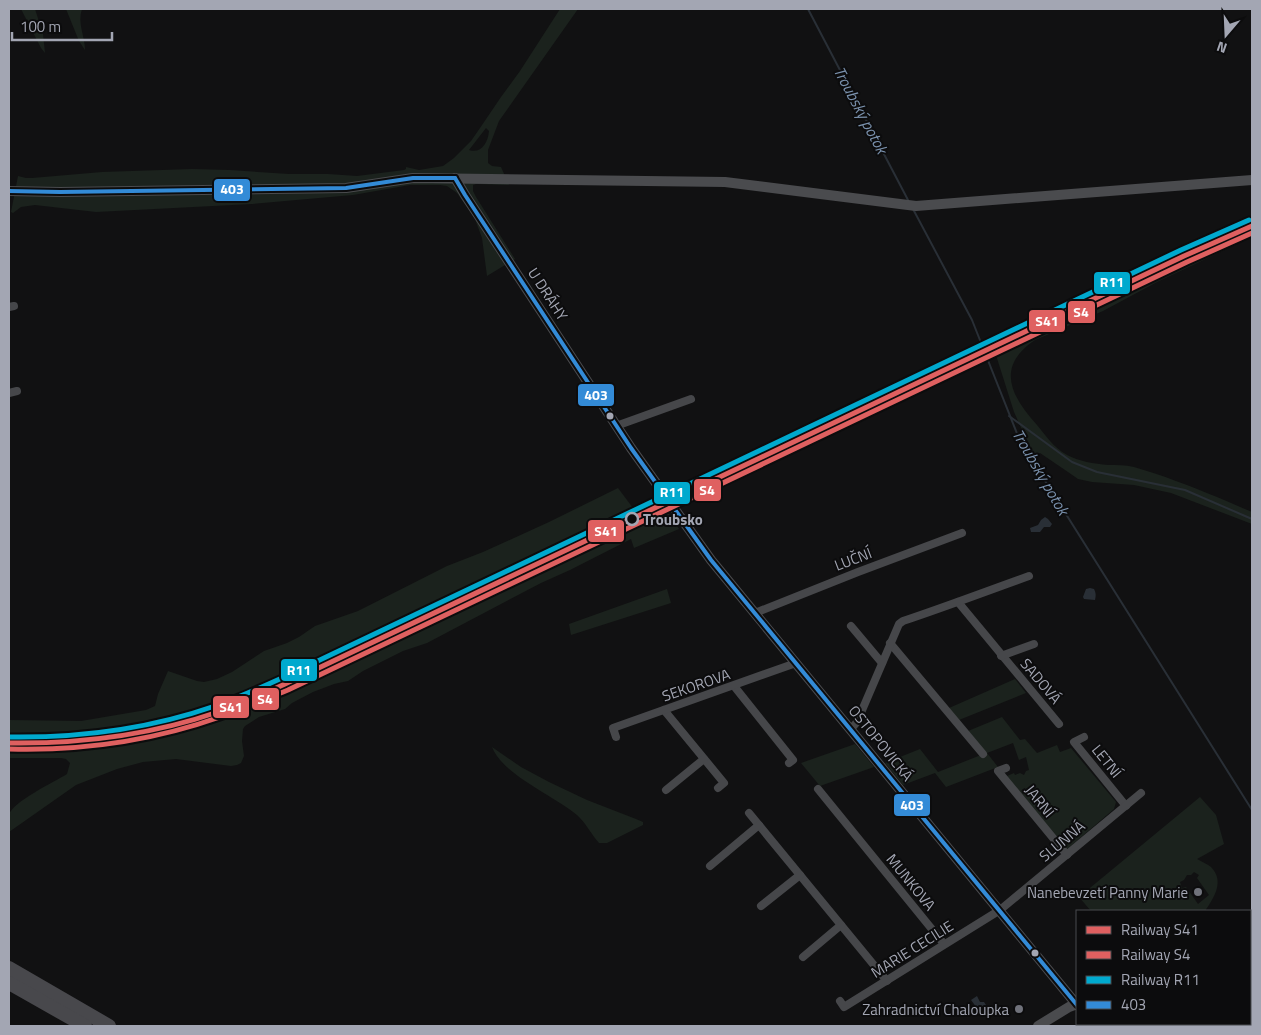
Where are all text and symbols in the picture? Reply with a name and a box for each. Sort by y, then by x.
scale bar [12,10,112,42]
north arrow [1201,10,1251,60]
text: 100 m [20,15,61,38]
text: N [1214,36,1230,59]
water label: Troubský potok [828,62,895,160]
line badge: 403 [213,178,251,202]
text: 403 [220,178,244,199]
street label: U DRÁHY [522,263,574,325]
line badge: R11 [1093,271,1131,295]
text: R11 [1100,271,1124,292]
line badge: S4 [1067,300,1096,324]
text: S4 [1073,301,1089,322]
line badge: S41 [1028,309,1066,333]
text: S41 [1035,310,1059,331]
line badge: 403 [577,383,615,407]
text: 403 [584,384,608,405]
unlabelled marker [605,411,615,421]
water label: Troubský potok [1007,425,1076,521]
line badge: S4 [693,478,722,502]
text: S4 [699,479,715,500]
line badge: R11 [653,481,691,505]
text: R11 [660,481,684,502]
place label: Troubsko [643,508,703,531]
marker: Troubsko [625,512,639,526]
line badge: S41 [587,519,625,543]
text: S41 [594,520,618,541]
street label: LUČNÍ [831,541,875,577]
street label: SADOVÁ [1015,653,1067,709]
line badge: R11 [280,658,318,682]
text: R11 [287,659,311,680]
street label: SEKOROVA [659,663,733,707]
line badge: S4 [251,687,280,711]
text: S4 [257,688,273,709]
line badge: S41 [212,695,250,719]
text: S41 [219,696,243,717]
street label: OSTOPOVICKÁ [843,700,919,786]
street label: LETNÍ [1086,739,1128,783]
street label: JARNÍ [1020,780,1061,823]
line badge: 403 [893,793,931,817]
text: 403 [900,794,924,815]
street label: SLUNNÁ [1034,815,1090,867]
street label: MUNKOVA [881,848,941,916]
place label: Nanebevzetí Panny Marie [1027,881,1188,904]
marker: Nanebevzetí Panny Marie [1192,886,1204,898]
legend [1076,910,1251,1025]
street label: MARIE CECILIE [866,914,958,984]
text: Railway S41 [1121,918,1199,941]
text: Railway S4 [1121,943,1190,966]
unlabelled marker [1030,948,1040,958]
text: Railway R11 [1121,968,1200,991]
text: 403 [1121,993,1146,1016]
place label: Zahradnictví Chaloupka [862,998,1009,1021]
marker: Zahradnictví Chaloupka [1013,1003,1025,1015]

